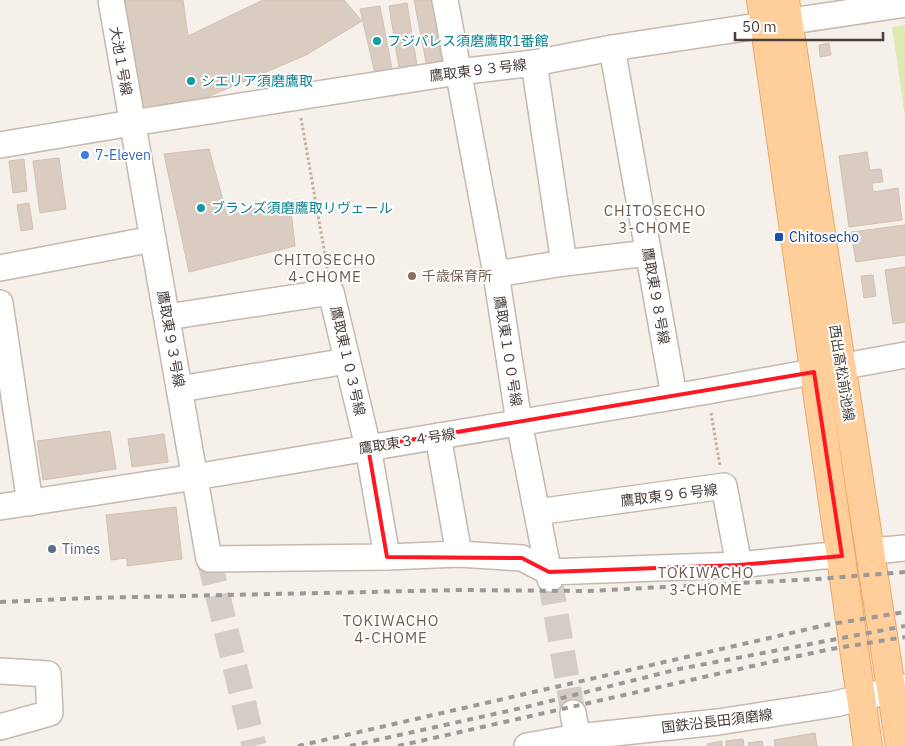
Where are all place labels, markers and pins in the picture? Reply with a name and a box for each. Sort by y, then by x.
place label: フジパレス須磨鷹取1番館 [387,32,549,50]
marker: フジパレス須磨鷹取1番館 [371,35,383,47]
place label: シエリア須磨鷹取 [201,72,313,90]
marker: シエリア須磨鷹取 [185,75,197,87]
place label: 7-Eleven [95,146,151,164]
marker: 7-Eleven [79,149,91,161]
place label: ブランズ須磨鷹取リヴェール [211,199,393,217]
marker: ブランズ須磨鷹取リヴェール [195,202,207,214]
place label: Chitosecho [789,228,859,246]
marker: Chitosecho [773,231,785,243]
place label: 千歳保育所 [422,267,492,285]
marker: 千歳保育所 [406,270,418,282]
place label: Times [62,540,100,558]
marker: Times [46,543,58,555]

